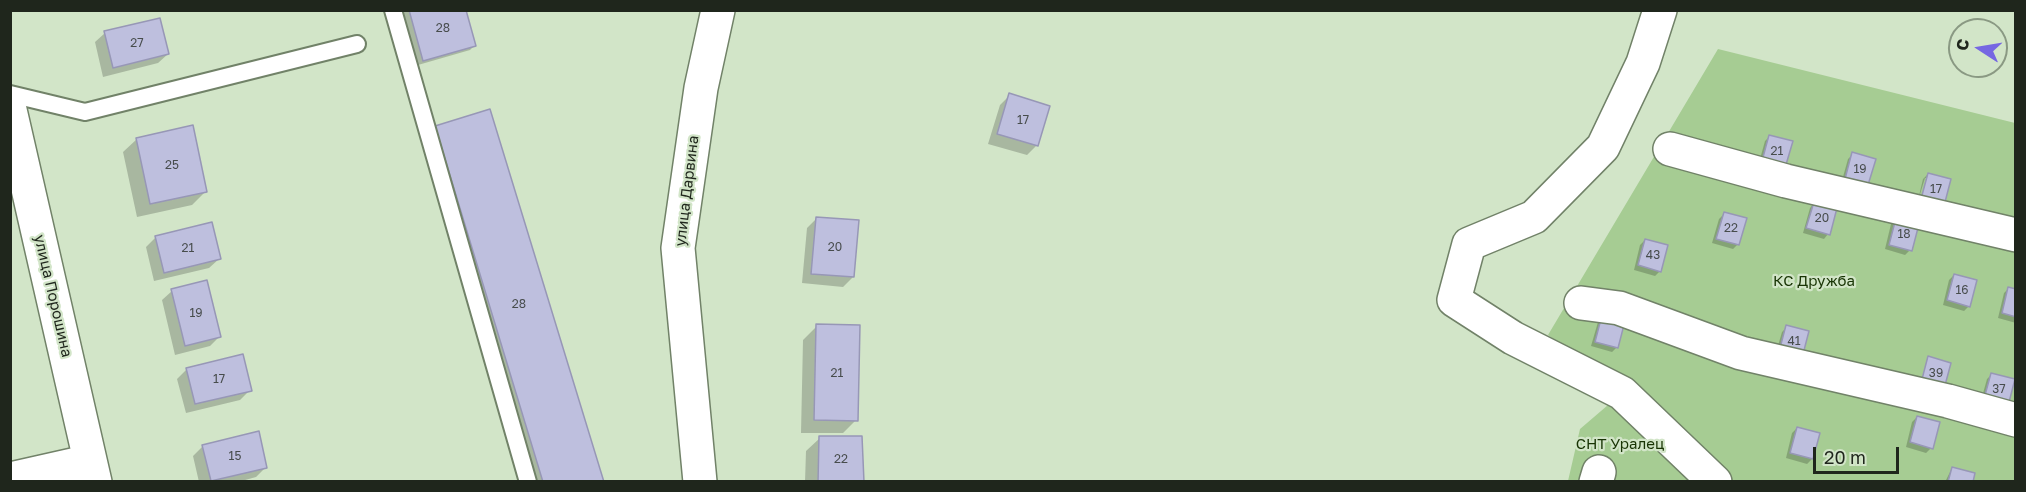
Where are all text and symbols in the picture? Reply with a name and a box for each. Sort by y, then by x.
north arrow [1948,18,2008,78]
house number: 28 [436,21,450,35]
house number: 27 [130,36,144,50]
text: С [1951,37,1973,52]
house number: 17 [1017,113,1029,127]
street label: улица Дарвина [671,135,703,247]
house number: 21 [1771,144,1783,158]
house number: 25 [165,158,179,172]
house number: 19 [1853,162,1867,176]
house number: 17 [1930,182,1942,196]
house number: 20 [1815,211,1829,225]
house number: 22 [1724,221,1738,235]
house number: 18 [1897,227,1911,241]
street label: улица Порошина [30,233,76,359]
house number: 20 [828,240,842,254]
house number: 21 [182,241,194,255]
house number: 43 [1646,248,1660,262]
park label: КС Дружба [1773,272,1855,290]
house number: 16 [1955,283,1969,297]
house number: 28 [512,297,526,311]
house number: 19 [189,306,203,320]
house number: 41 [1787,334,1801,348]
house number: 21 [831,366,843,380]
house number: 39 [1929,366,1943,380]
house number: 17 [213,372,225,386]
house number: 37 [1992,382,2006,396]
park label: СНТ Уралец [1576,435,1664,453]
scale bar [1816,435,1902,473]
text: 20 m [1824,446,1866,468]
house number: 15 [229,449,241,463]
house number: 22 [834,452,848,466]

